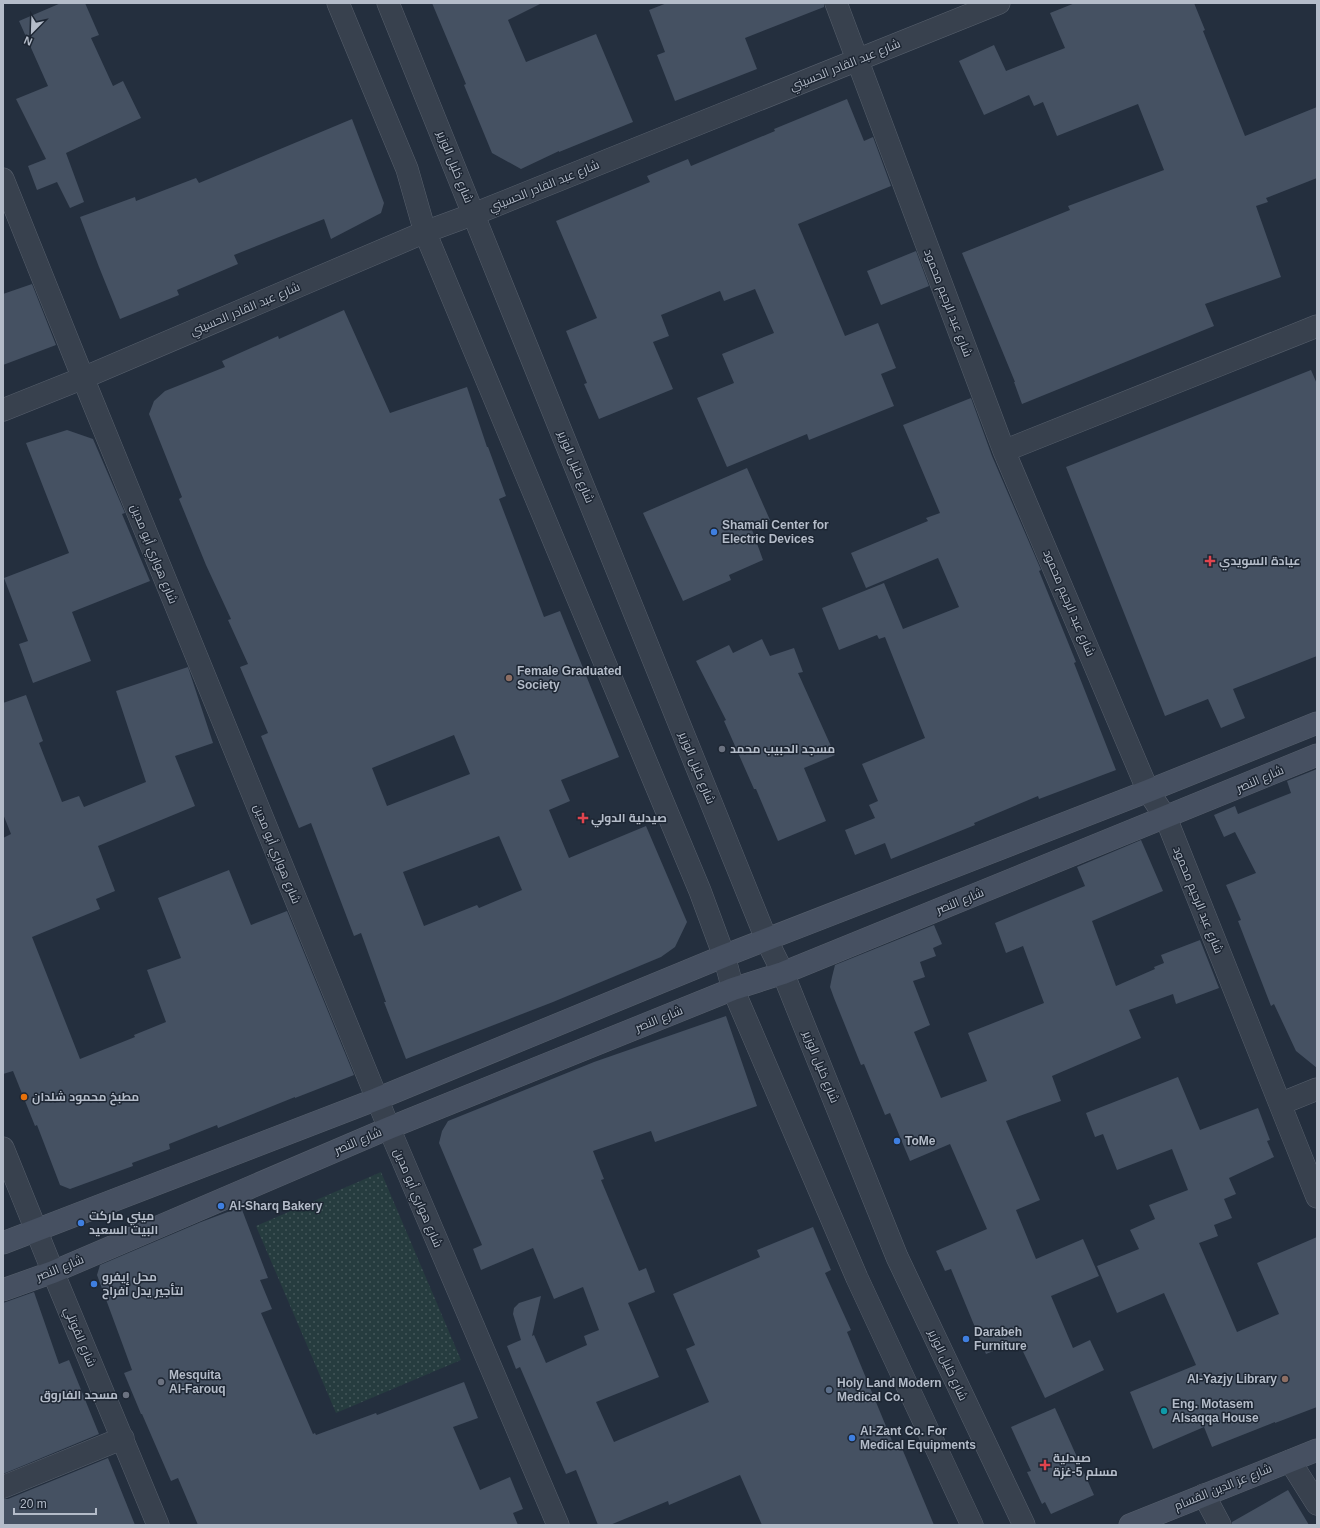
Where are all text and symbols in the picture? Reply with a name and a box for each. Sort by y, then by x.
north arrow [12,12,52,52]
text: N [22,34,34,48]
street label: شارع عبد القادر الحسيني [788,36,903,96]
street label: شارع خليل الوزير [433,128,476,206]
street label: شارع عبد القادر الحسيني [487,157,602,217]
street label: شارع عبد الرحيم محمود [920,247,975,359]
street label: شارع عبد القادر الحسيني [188,279,303,341]
street label: شارع خليل الوزير [554,428,597,506]
street label: شارع هواري أبو مدين [125,502,181,607]
place label: Shamali Center for Electric Devices [722,518,829,546]
marker: Shamali Center for Electric Devices [709,527,719,537]
street label: شارع عبد الرحيم محمود [1039,548,1098,659]
place label: عيادة السويدي [1219,554,1301,571]
marker: عيادة السويدي [1204,555,1216,567]
place label: Female Graduated Society [517,664,622,692]
marker: Female Graduated Society [504,673,514,683]
street label: شارع خليل الوزير [675,729,718,807]
place label: مسجد الحبيب محمد [730,742,835,756]
marker: مسجد الحبيب محمد [717,744,727,754]
street label: شارع النصر [1233,763,1286,797]
street label: شارع هواري أبو مدين [248,802,304,907]
place label: صيدلية الدولي [591,811,667,828]
marker: صيدلية الدولي [578,813,588,823]
street label: شارع عبد الرحيم محمود [1169,844,1226,956]
street label: شارع النصر [933,885,986,918]
street label: شارع النصر [632,1003,685,1036]
street label: شارع خليل الوزير [799,1028,842,1106]
place label: مطبخ محمود شلدان [32,1090,139,1106]
marker: مطبخ محمود شلدان [19,1092,29,1102]
street label: شارع النصر [331,1125,384,1159]
place label: ToMe [905,1134,936,1148]
marker: ToMe [892,1136,902,1146]
street label: شارع هواري أبو مدين [388,1146,446,1251]
place label: Al-Sharq Bakery [229,1199,323,1213]
marker: Al-Sharq Bakery [216,1201,226,1211]
place label: ميني ماركت البيت السعيد [89,1209,158,1237]
marker: ميني ماركت البيت السعيد [76,1218,86,1228]
street label: شارع النصر [33,1252,86,1285]
place label: محل إيفرو لتأجير يدل افراح [102,1270,183,1300]
marker: محل إيفرو لتأجير يدل افراح [89,1279,99,1289]
street label: شارع القوتلي [58,1305,99,1370]
place label: Darabeh Furniture [974,1325,1027,1353]
street label: شارع خليل الوزير [924,1326,971,1403]
marker: Darabeh Furniture [961,1334,971,1344]
place label: Mesquita Al-Farouq [169,1368,226,1396]
place label: Al-Yazjy Library [1187,1372,1277,1386]
marker: Al-Yazjy Library [1280,1374,1290,1384]
place label: Holy Land Modern Medical Co. [837,1376,942,1404]
marker: Mesquita Al-Farouq [156,1377,166,1387]
marker: Holy Land Modern Medical Co. [824,1385,834,1395]
place label: مسجد الفاروق [40,1388,118,1403]
marker: مسجد الفاروق [121,1390,131,1400]
place label: Eng. Motasem Alsaqqa House [1172,1397,1259,1425]
marker: Eng. Motasem Alsaqqa House [1159,1406,1169,1416]
place label: Al-Zant Co. For Medical Equipments [860,1424,976,1452]
marker: Al-Zant Co. For Medical Equipments [847,1433,857,1443]
place label: صيدلية مسلم 5-غزة [1053,1451,1118,1480]
marker: صيدلية مسلم 5-غزة [1040,1460,1050,1470]
street label: شارع عز الدين القسام [1172,1461,1274,1514]
scale bar [14,1490,96,1516]
text: 20 m [20,1497,47,1511]

